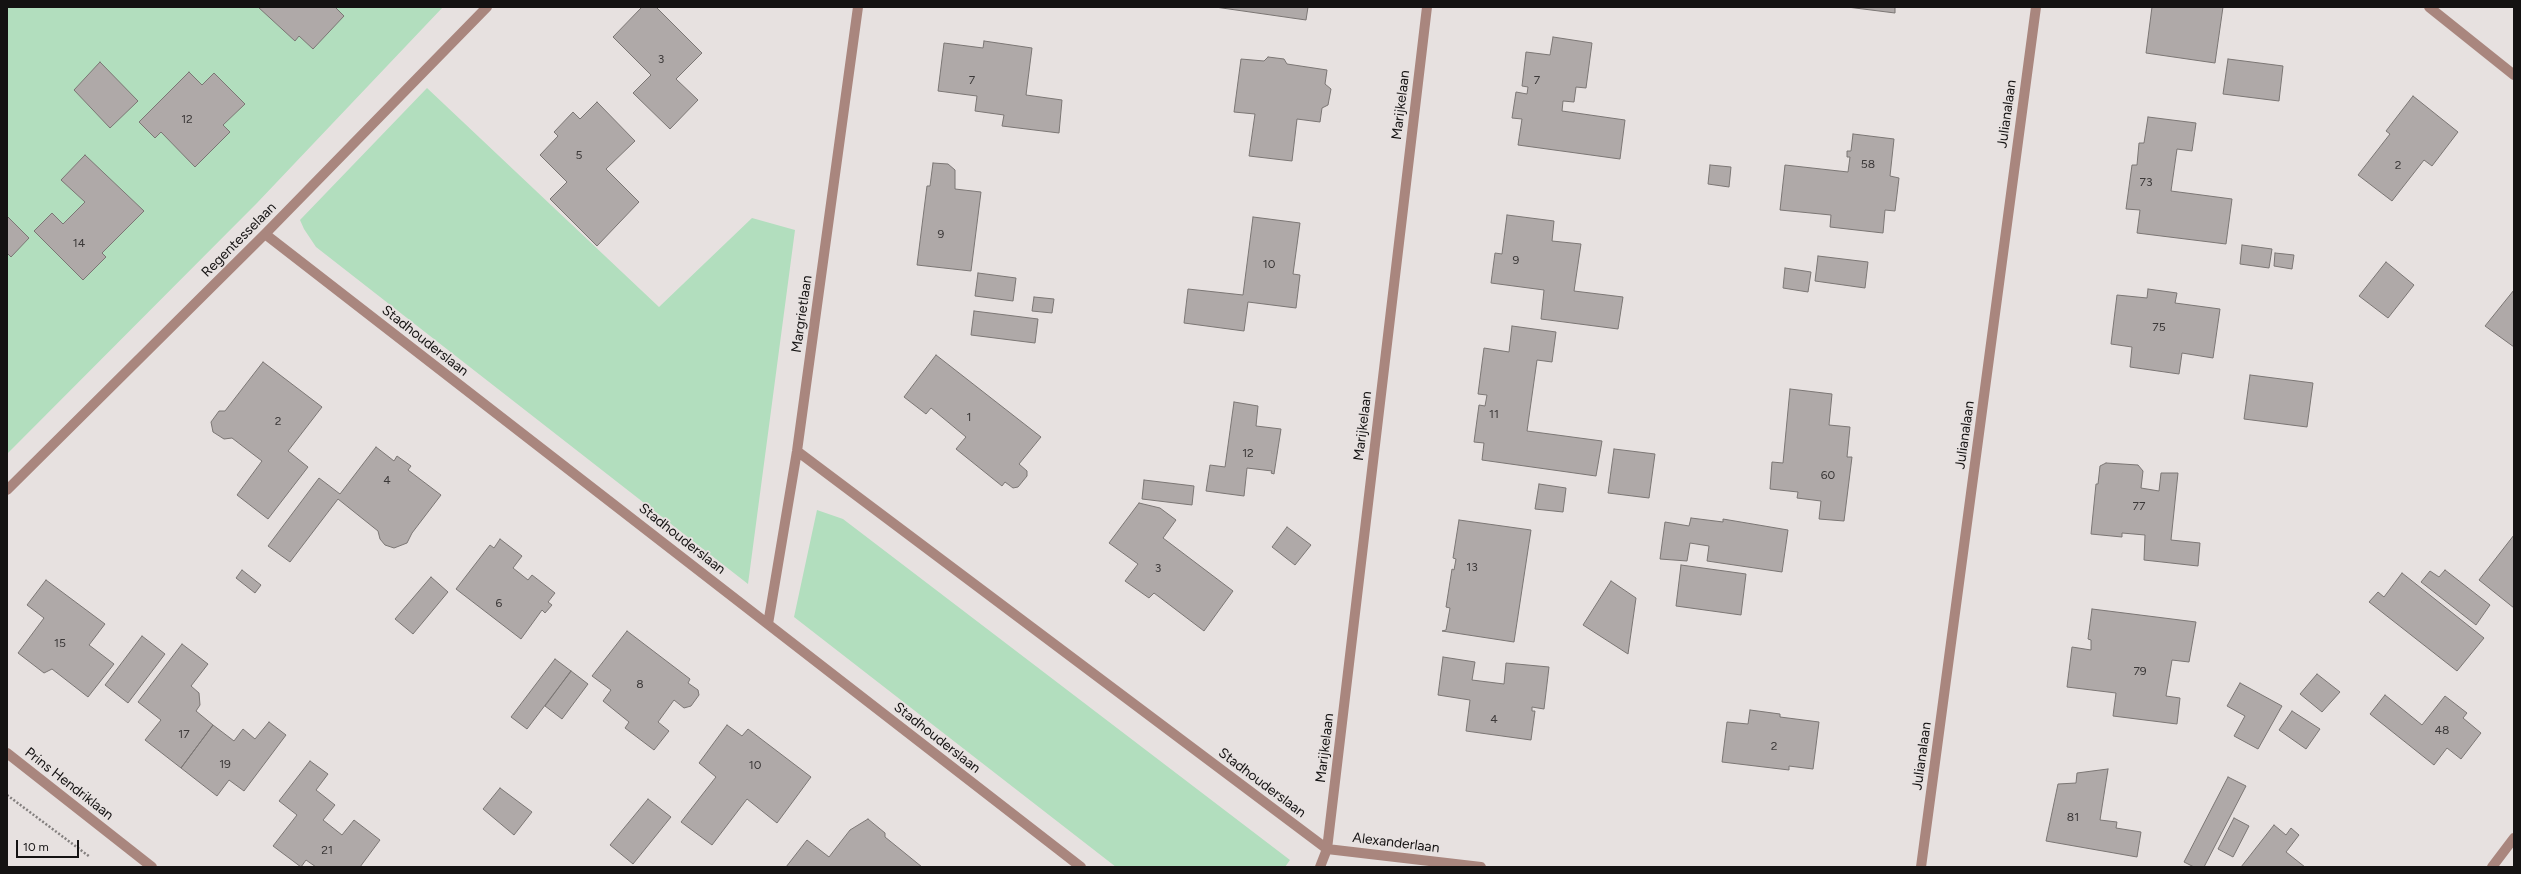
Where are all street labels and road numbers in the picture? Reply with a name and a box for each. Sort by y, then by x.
street label: Marijkelaan [1388,69,1414,141]
street label: Julianalaan [1994,79,2020,149]
street label: Regentesselaan [198,199,280,281]
street label: Margrietlaan [788,274,816,354]
street label: Stadhouderslaan [378,302,472,380]
street label: Marijkelaan [1350,390,1376,462]
street label: Julianalaan [1952,400,1978,470]
street label: Stadhouderslaan [635,500,729,578]
street label: Stadhouderslaan [890,699,984,777]
street label: Marijkelaan [1312,712,1338,784]
street label: Julianalaan [1909,721,1935,791]
street label: Prins Hendriklaan [21,744,117,824]
street label: Stadhouderslaan [1215,745,1309,821]
street label: Alexanderlaan [1352,829,1440,857]

